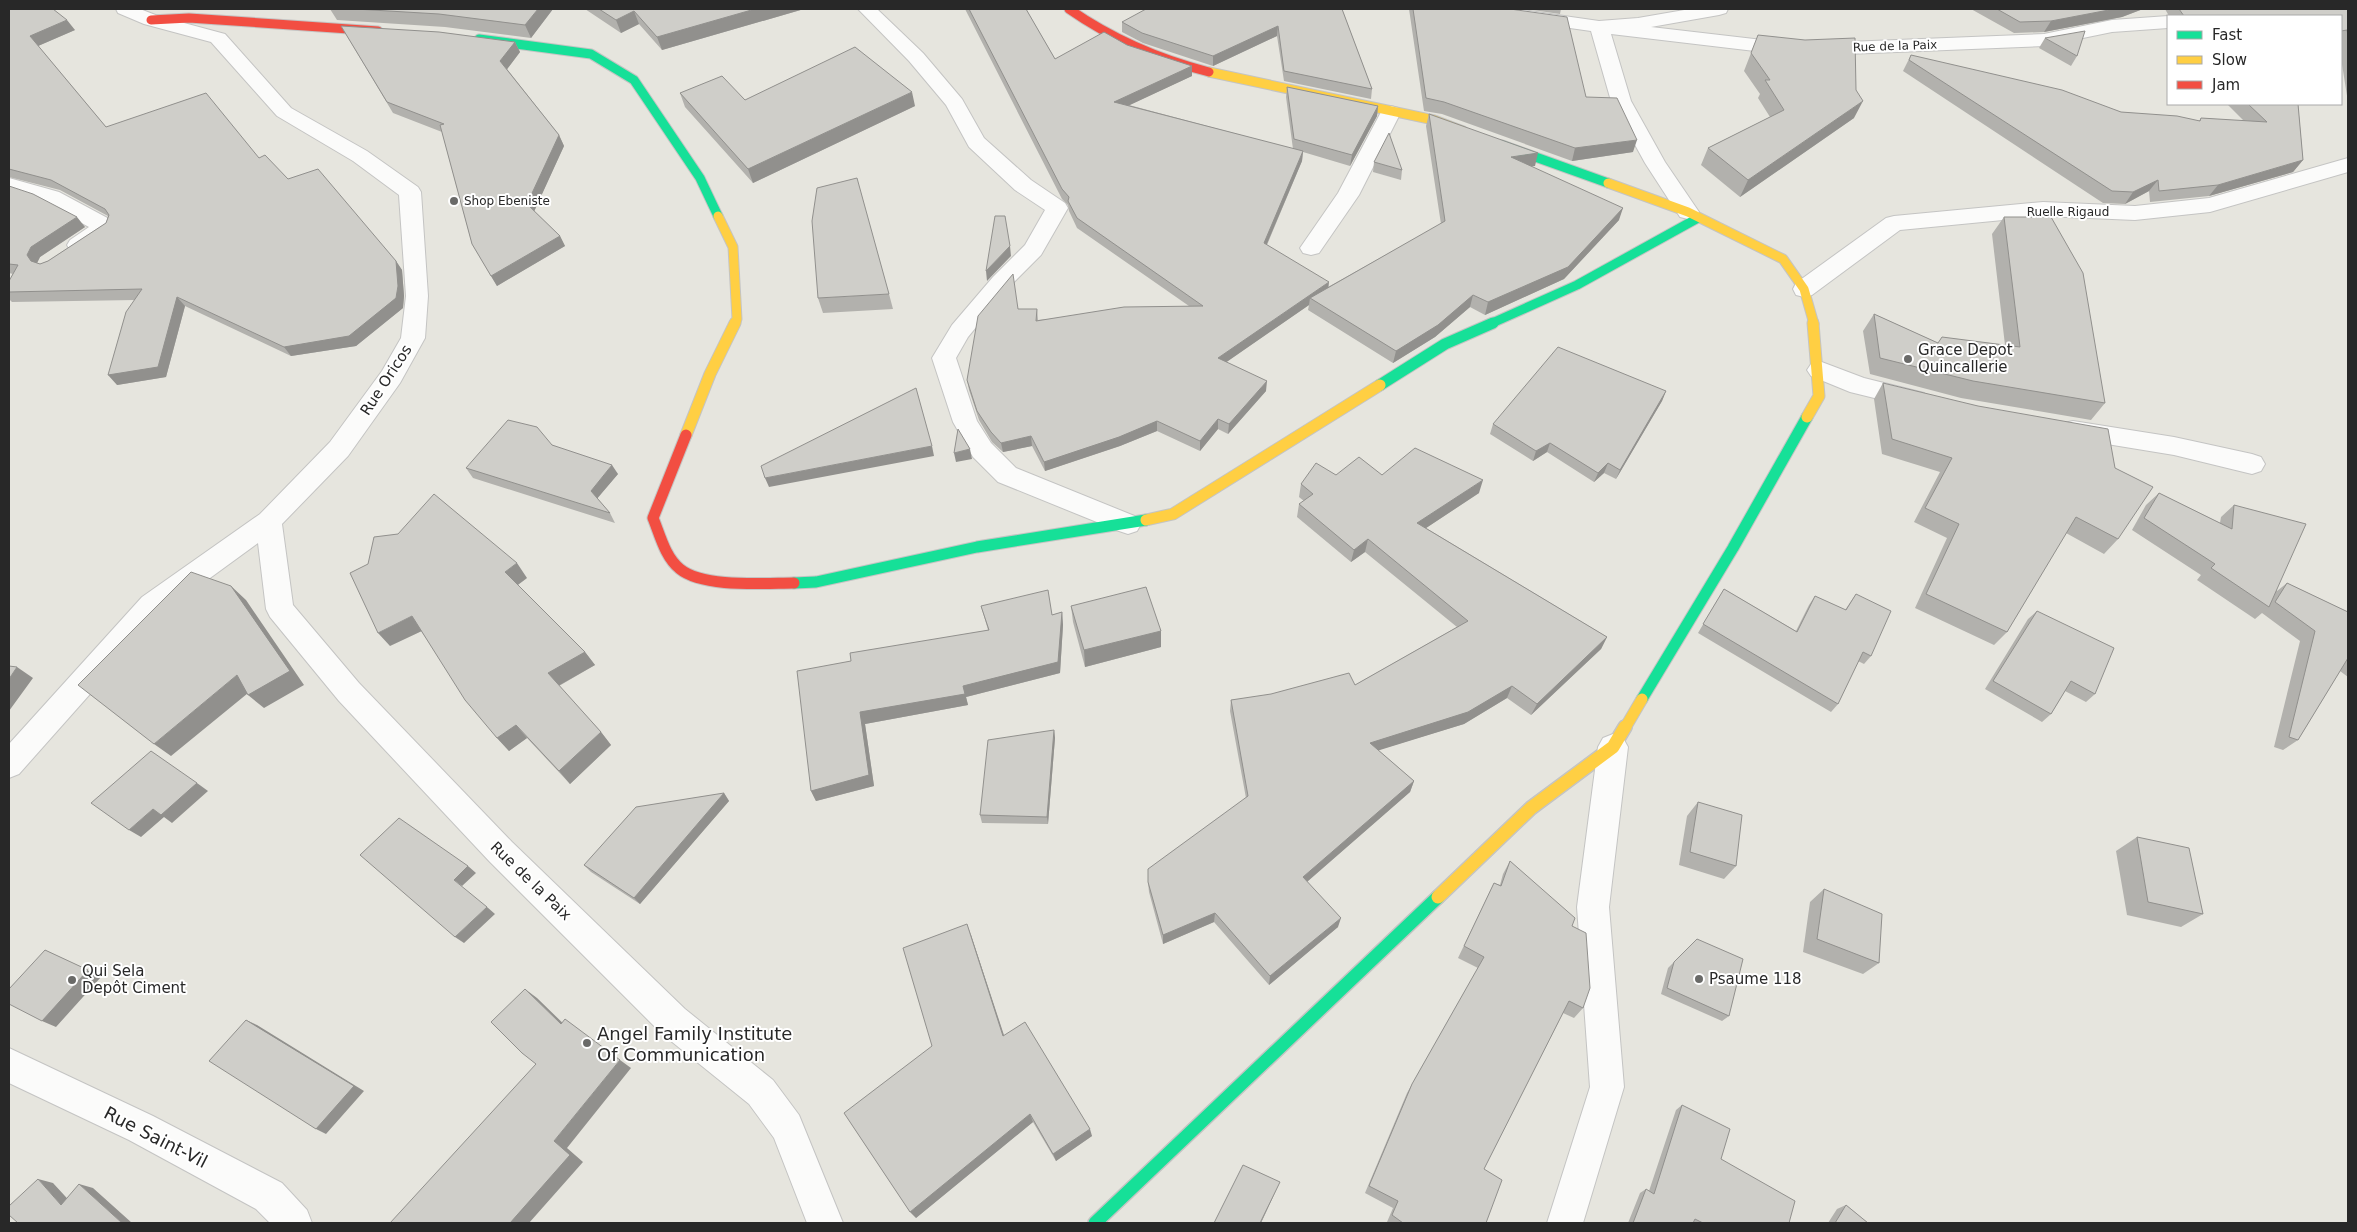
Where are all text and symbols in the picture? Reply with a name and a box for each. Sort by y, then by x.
legend [2167,15,2342,105]
text: Fast [2212,26,2242,44]
street label: Rue de la Paix [1853,38,1937,54]
text: Slow [2212,51,2247,69]
text: Jam [2211,76,2240,94]
place label: Shop Ebeniste [464,194,550,208]
marker: Shop Ebeniste [448,195,460,207]
street label: Ruelle Rigaud [2027,205,2109,219]
street label: Rue Oricos [356,341,416,419]
place label: Grace Depot Quincallerie [1918,341,2013,376]
marker: Grace Depot Quincallerie [1902,353,1914,365]
street label: Rue de la Paix [487,838,575,924]
place label: Qui Sela Depôt Ciment [82,962,186,997]
place label: Psaume 118 [1709,970,1802,988]
marker: Psaume 118 [1693,973,1705,985]
marker: Qui Sela Depôt Ciment [66,974,78,986]
place label: Angel Family Institute Of Communication [597,1023,792,1065]
marker: Angel Family Institute Of Communication [581,1037,593,1049]
street label: Rue Saint-Vil [101,1102,211,1172]

